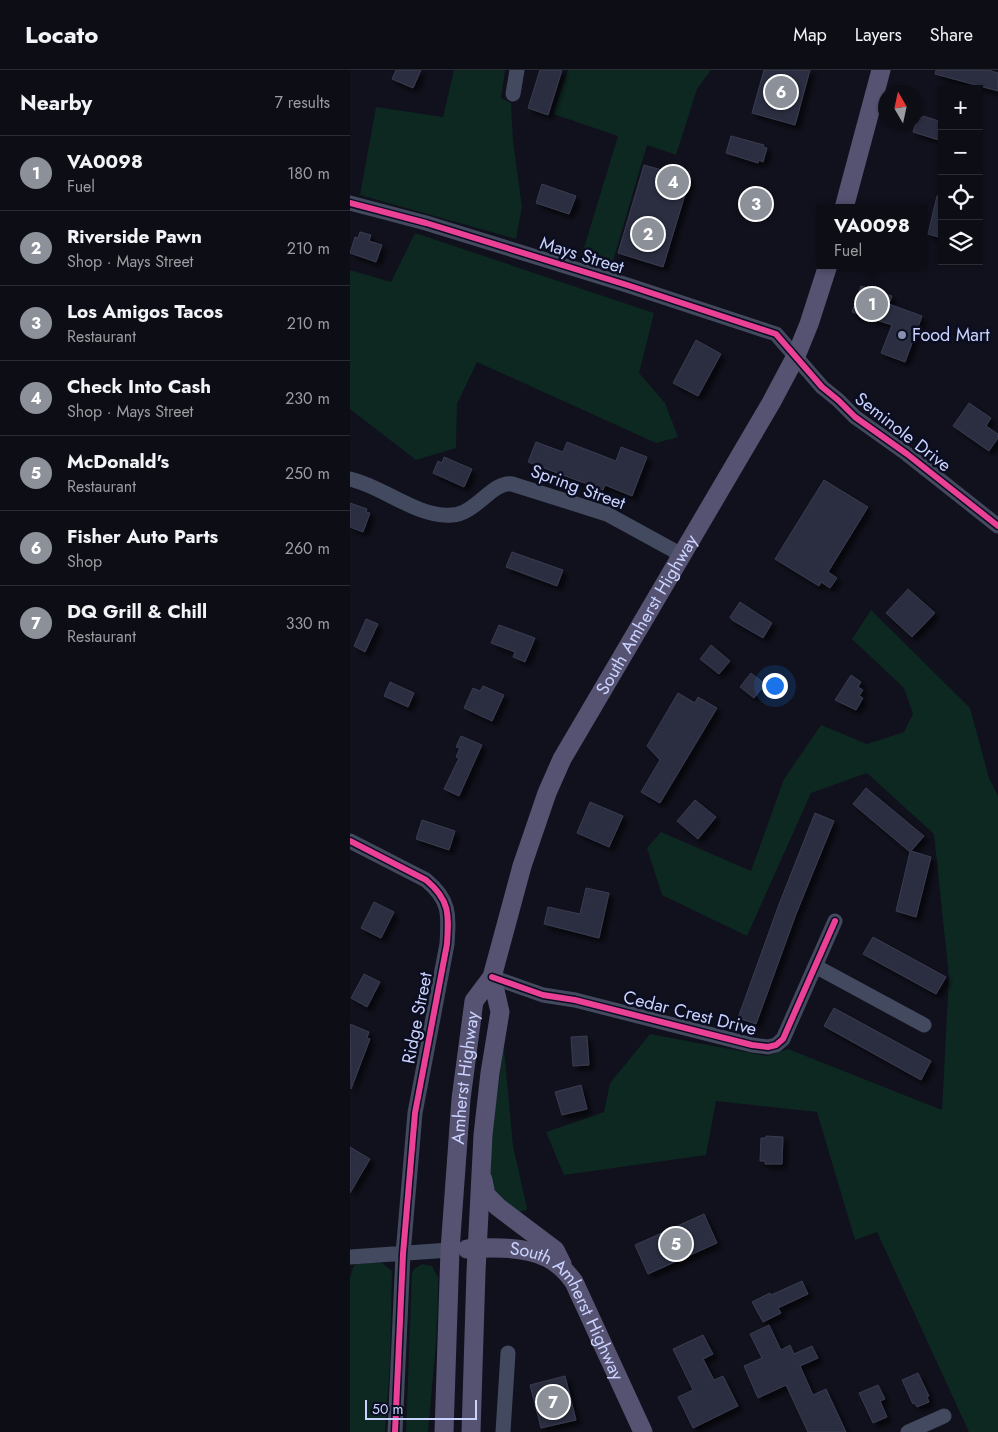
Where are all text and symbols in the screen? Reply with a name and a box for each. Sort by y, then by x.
text: Locato [25,17,98,52]
text: Map [793,22,827,48]
text: Layers [855,22,902,48]
text: Share [930,22,973,48]
pin: 6 [765,73,797,111]
north arrow [878,85,923,130]
map controls [938,85,983,265]
button: + [938,85,983,130]
text: Nearby [20,88,92,118]
text: 7 results [274,91,330,114]
button: − [938,130,983,175]
text: VA0098 [67,148,143,175]
text: 1 [32,162,40,185]
text: 180 m [287,162,330,185]
pin: 4 [657,163,689,201]
text: Fuel [67,175,95,198]
button: locate [938,175,983,220]
pin: 3 [740,185,772,223]
popup [817,204,927,269]
text: VA0098 [834,212,910,239]
pin: 2 [632,215,664,253]
button: layers [938,220,983,265]
text: Riverside Pawn [67,223,202,250]
street label: Mays Street [537,230,628,280]
text: 2 [31,237,41,260]
text: 210 m [287,237,330,260]
text: Fuel [834,239,862,262]
text: Shop · Mays Street [67,250,193,273]
pin: 1 [856,285,888,323]
text: Los Amigos Tacos [67,298,223,325]
text: 3 [31,312,41,335]
text: 210 m [287,312,330,335]
place label: Food Mart [912,322,990,348]
text: Restaurant [67,325,136,348]
marker: Food Mart [896,329,908,341]
text: Check Into Cash [67,373,211,400]
street label: Seminole Drive [849,386,957,478]
text: 4 [30,387,42,410]
text: 230 m [285,387,330,410]
text: Shop · Mays Street [67,400,193,423]
text: McDonald's [67,448,169,475]
street label: Spring Street [527,458,630,516]
text: 5 [31,462,41,485]
text: 250 m [285,462,330,485]
text: Restaurant [67,475,136,498]
text: Fisher Auto Parts [67,523,218,550]
street label: South Amherst Highway [589,530,704,700]
text: 6 [31,537,41,560]
text: 260 m [285,537,330,560]
text: Shop [67,550,102,573]
text: DQ Grill & Chill [67,598,207,625]
text: 7 [31,612,41,635]
text: 330 m [286,612,330,635]
text: Restaurant [67,625,136,648]
your location [762,673,788,699]
street label: Ridge Street [395,969,439,1066]
street label: Cedar Crest Drive [621,984,759,1042]
street label: Amherst Highway [445,1010,486,1145]
pin: 5 [660,1225,692,1263]
street label: South Amherst Highway [508,1235,631,1385]
pin: 7 [537,1383,569,1421]
scale bar [365,1397,478,1420]
text: 50 m [372,1399,403,1419]

